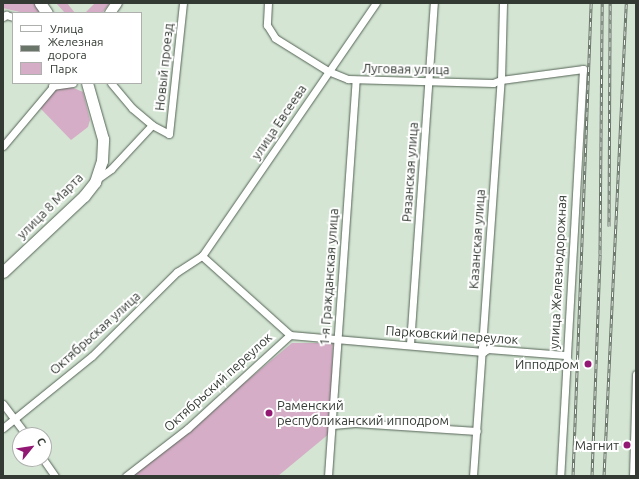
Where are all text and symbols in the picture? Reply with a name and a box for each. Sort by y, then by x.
legend [12,12,142,84]
text: Улица [50,22,83,35]
street label: Новый проезд [152,22,176,112]
text: Железная дорога [48,35,104,61]
street label: Луговая улица [362,60,450,78]
text: Парк [50,62,78,75]
street label: улица Евсеева [248,81,310,163]
street label: Рязанская улица [399,121,421,223]
street label: улица 8 Марта [14,170,86,242]
street label: Казанская улица [466,189,488,289]
street label: улица Железнодорожная [546,195,570,349]
street label: 1-я Гражданская улица [316,208,342,346]
street label: Октябрьская улица [47,288,143,378]
street label: Парковский переулок [385,323,519,347]
street label: Октябрьский переулок [161,329,275,435]
place label: Ипподром [515,356,579,372]
marker: Ипподром [582,358,594,370]
place label: Раменский республиканский ипподром [277,398,449,429]
marker: Раменский республиканский ипподром [264,408,274,418]
north arrow [12,427,52,467]
text: С [35,435,48,448]
place label: Магнит [575,437,619,453]
marker: Магнит [622,440,632,450]

